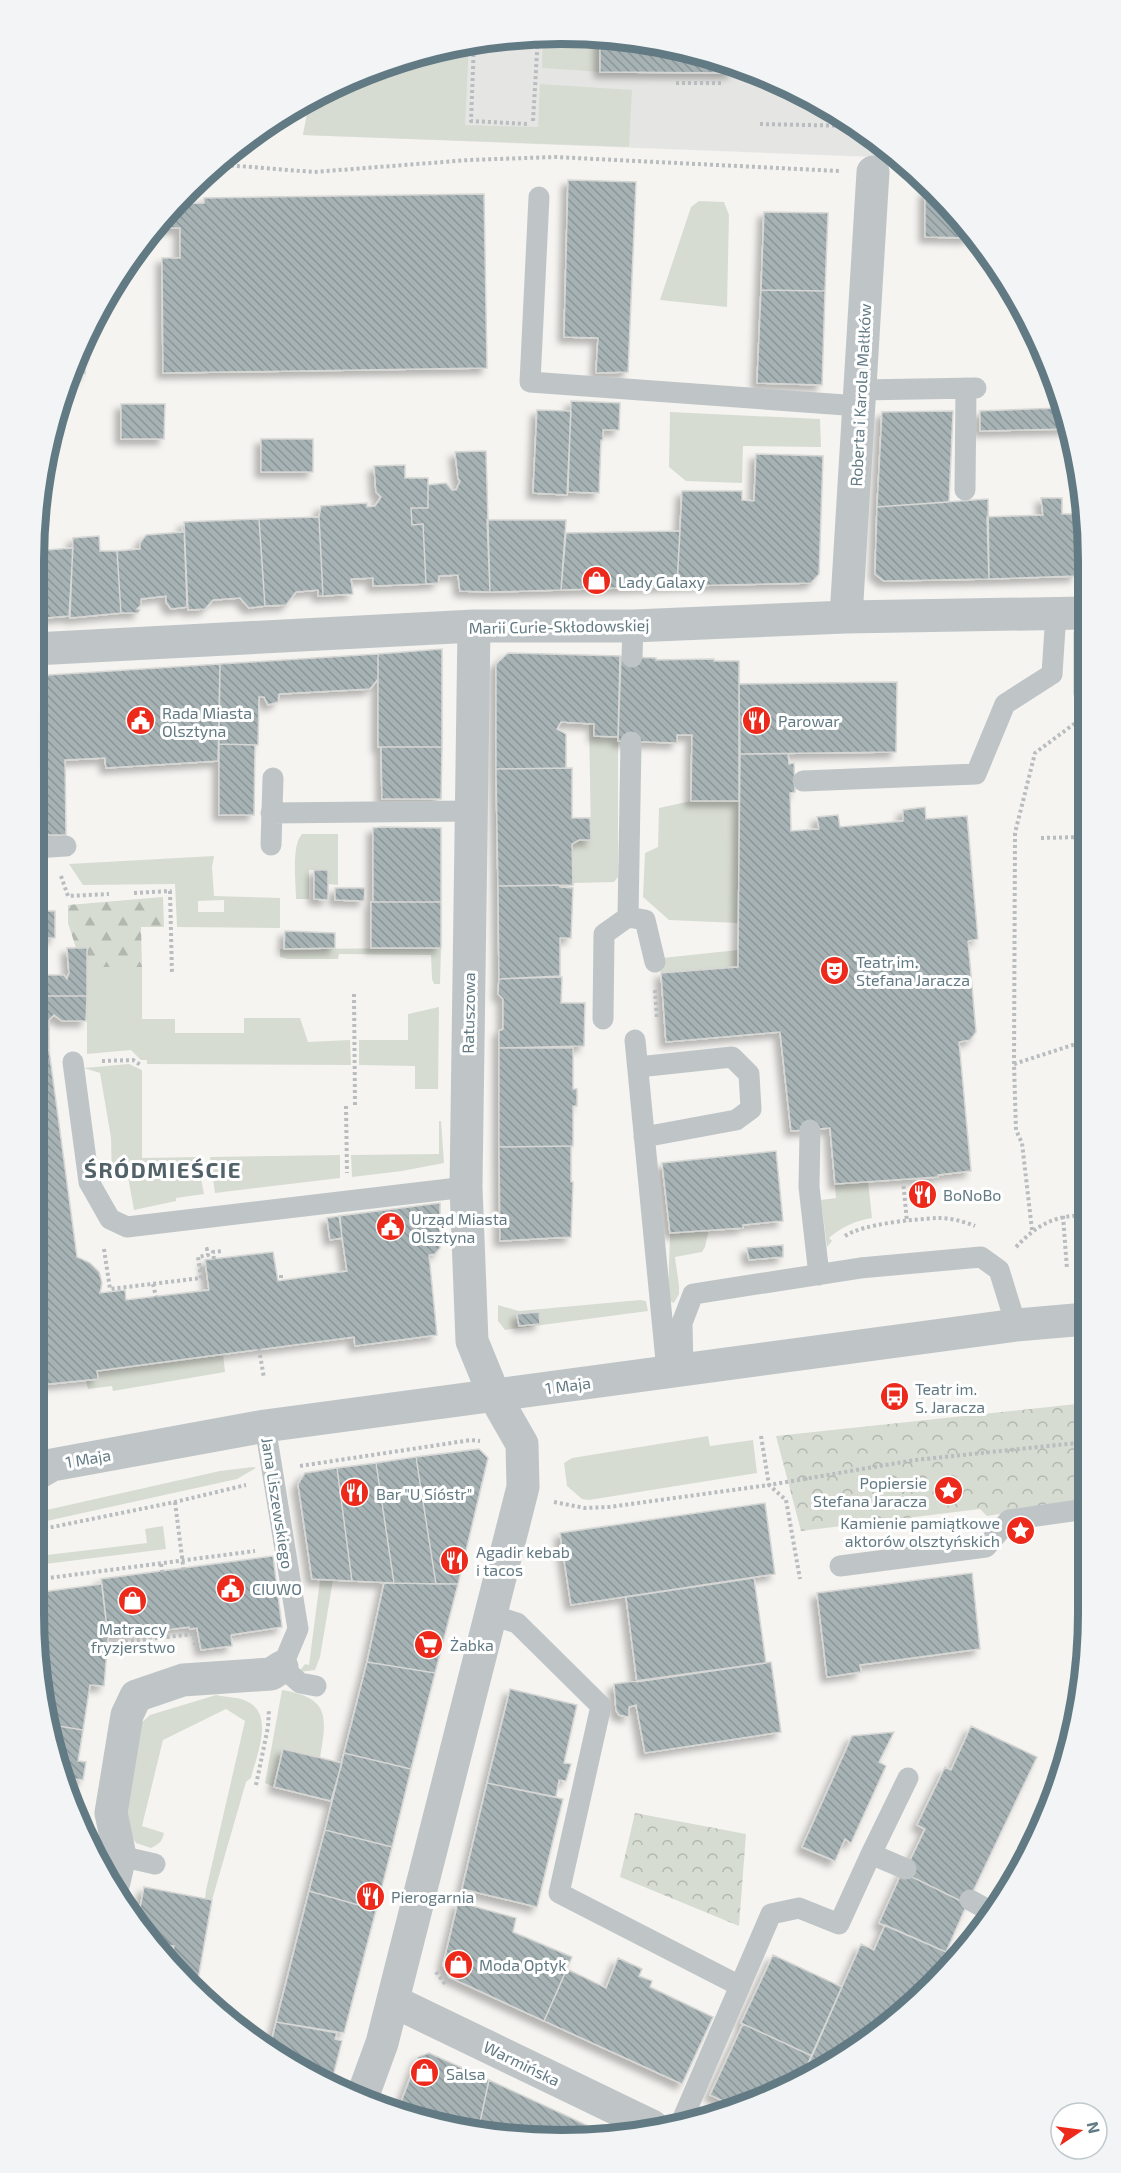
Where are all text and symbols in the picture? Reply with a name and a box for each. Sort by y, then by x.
street label: Roberta i Karola Małłków [846,303,874,487]
shop icon: Lady Galaxy [581,565,613,597]
place label: Lady Galaxy [618,572,706,591]
street label: Marii Curie-Skłodowskiej [469,615,649,638]
place label: Rada Miasta Olsztyna [162,703,252,740]
restaurant icon: Parowar [741,704,773,736]
public building icon: Rada Miasta Olsztyna [125,705,157,737]
place label: Parowar [778,711,840,730]
place label: Teatr im. Stefana Jaracza [856,952,970,989]
theatre icon: Teatr im. Stefana Jaracza [819,954,851,986]
street label: Ratuszowa [458,972,478,1054]
district label: ŚRÓDMIEŚCIE [84,1156,242,1182]
restaurant icon: BoNoBo [906,1178,938,1210]
place label: BoNoBo [943,1185,1001,1204]
place label: Urząd Miasta Olsztyna [411,1209,508,1246]
public building icon: Urząd Miasta Olsztyna [374,1211,406,1243]
street label: 1 Maja [544,1372,592,1399]
place label: Teatr im. S. Jaracza [915,1379,985,1416]
bus stop icon: Teatr im. S. Jaracza [878,1381,910,1413]
street label: Jana Liszewskiego [258,1436,298,1570]
street label: 1 Maja [64,1445,112,1472]
place label: Popiersie Stefana Jaracza [813,1473,927,1510]
place icon: Popiersie Stefana Jaracza [932,1475,964,1507]
restaurant icon: Bar "U Sióstr" [339,1477,371,1509]
place label: Bar "U Sióstr" [376,1484,472,1503]
place label: Kamienie pamiątkowe aktorów olsztyńskich [840,1513,1000,1550]
place icon: Kamienie pamiątkowe aktorów olsztyńskich [1005,1515,1037,1547]
place label: Agadir kebab i tacos [476,1542,570,1579]
restaurant icon: Agadir kebab i tacos [439,1544,471,1576]
public building icon: CIUWO [215,1572,247,1604]
place label: CIUWO [252,1579,302,1598]
shop icon: Matraccy fryzjerstwo [117,1584,149,1616]
place label: Matraccy fryzjerstwo [91,1619,175,1657]
supermarket icon: Żabka [413,1628,445,1660]
place label: Żabka [450,1635,494,1654]
restaurant icon: Pierogarnia [354,1880,386,1912]
place label: Pierogarnia [391,1887,474,1906]
shop icon: Moda Optyk [442,1948,474,1980]
place label: Moda Optyk [479,1955,566,1974]
street label: Warmińska [481,2036,563,2090]
shop icon: Salsa [409,2057,441,2089]
place label: Salsa [446,2064,485,2083]
north arrow [1049,2101,1109,2161]
text: N [1084,2120,1105,2135]

